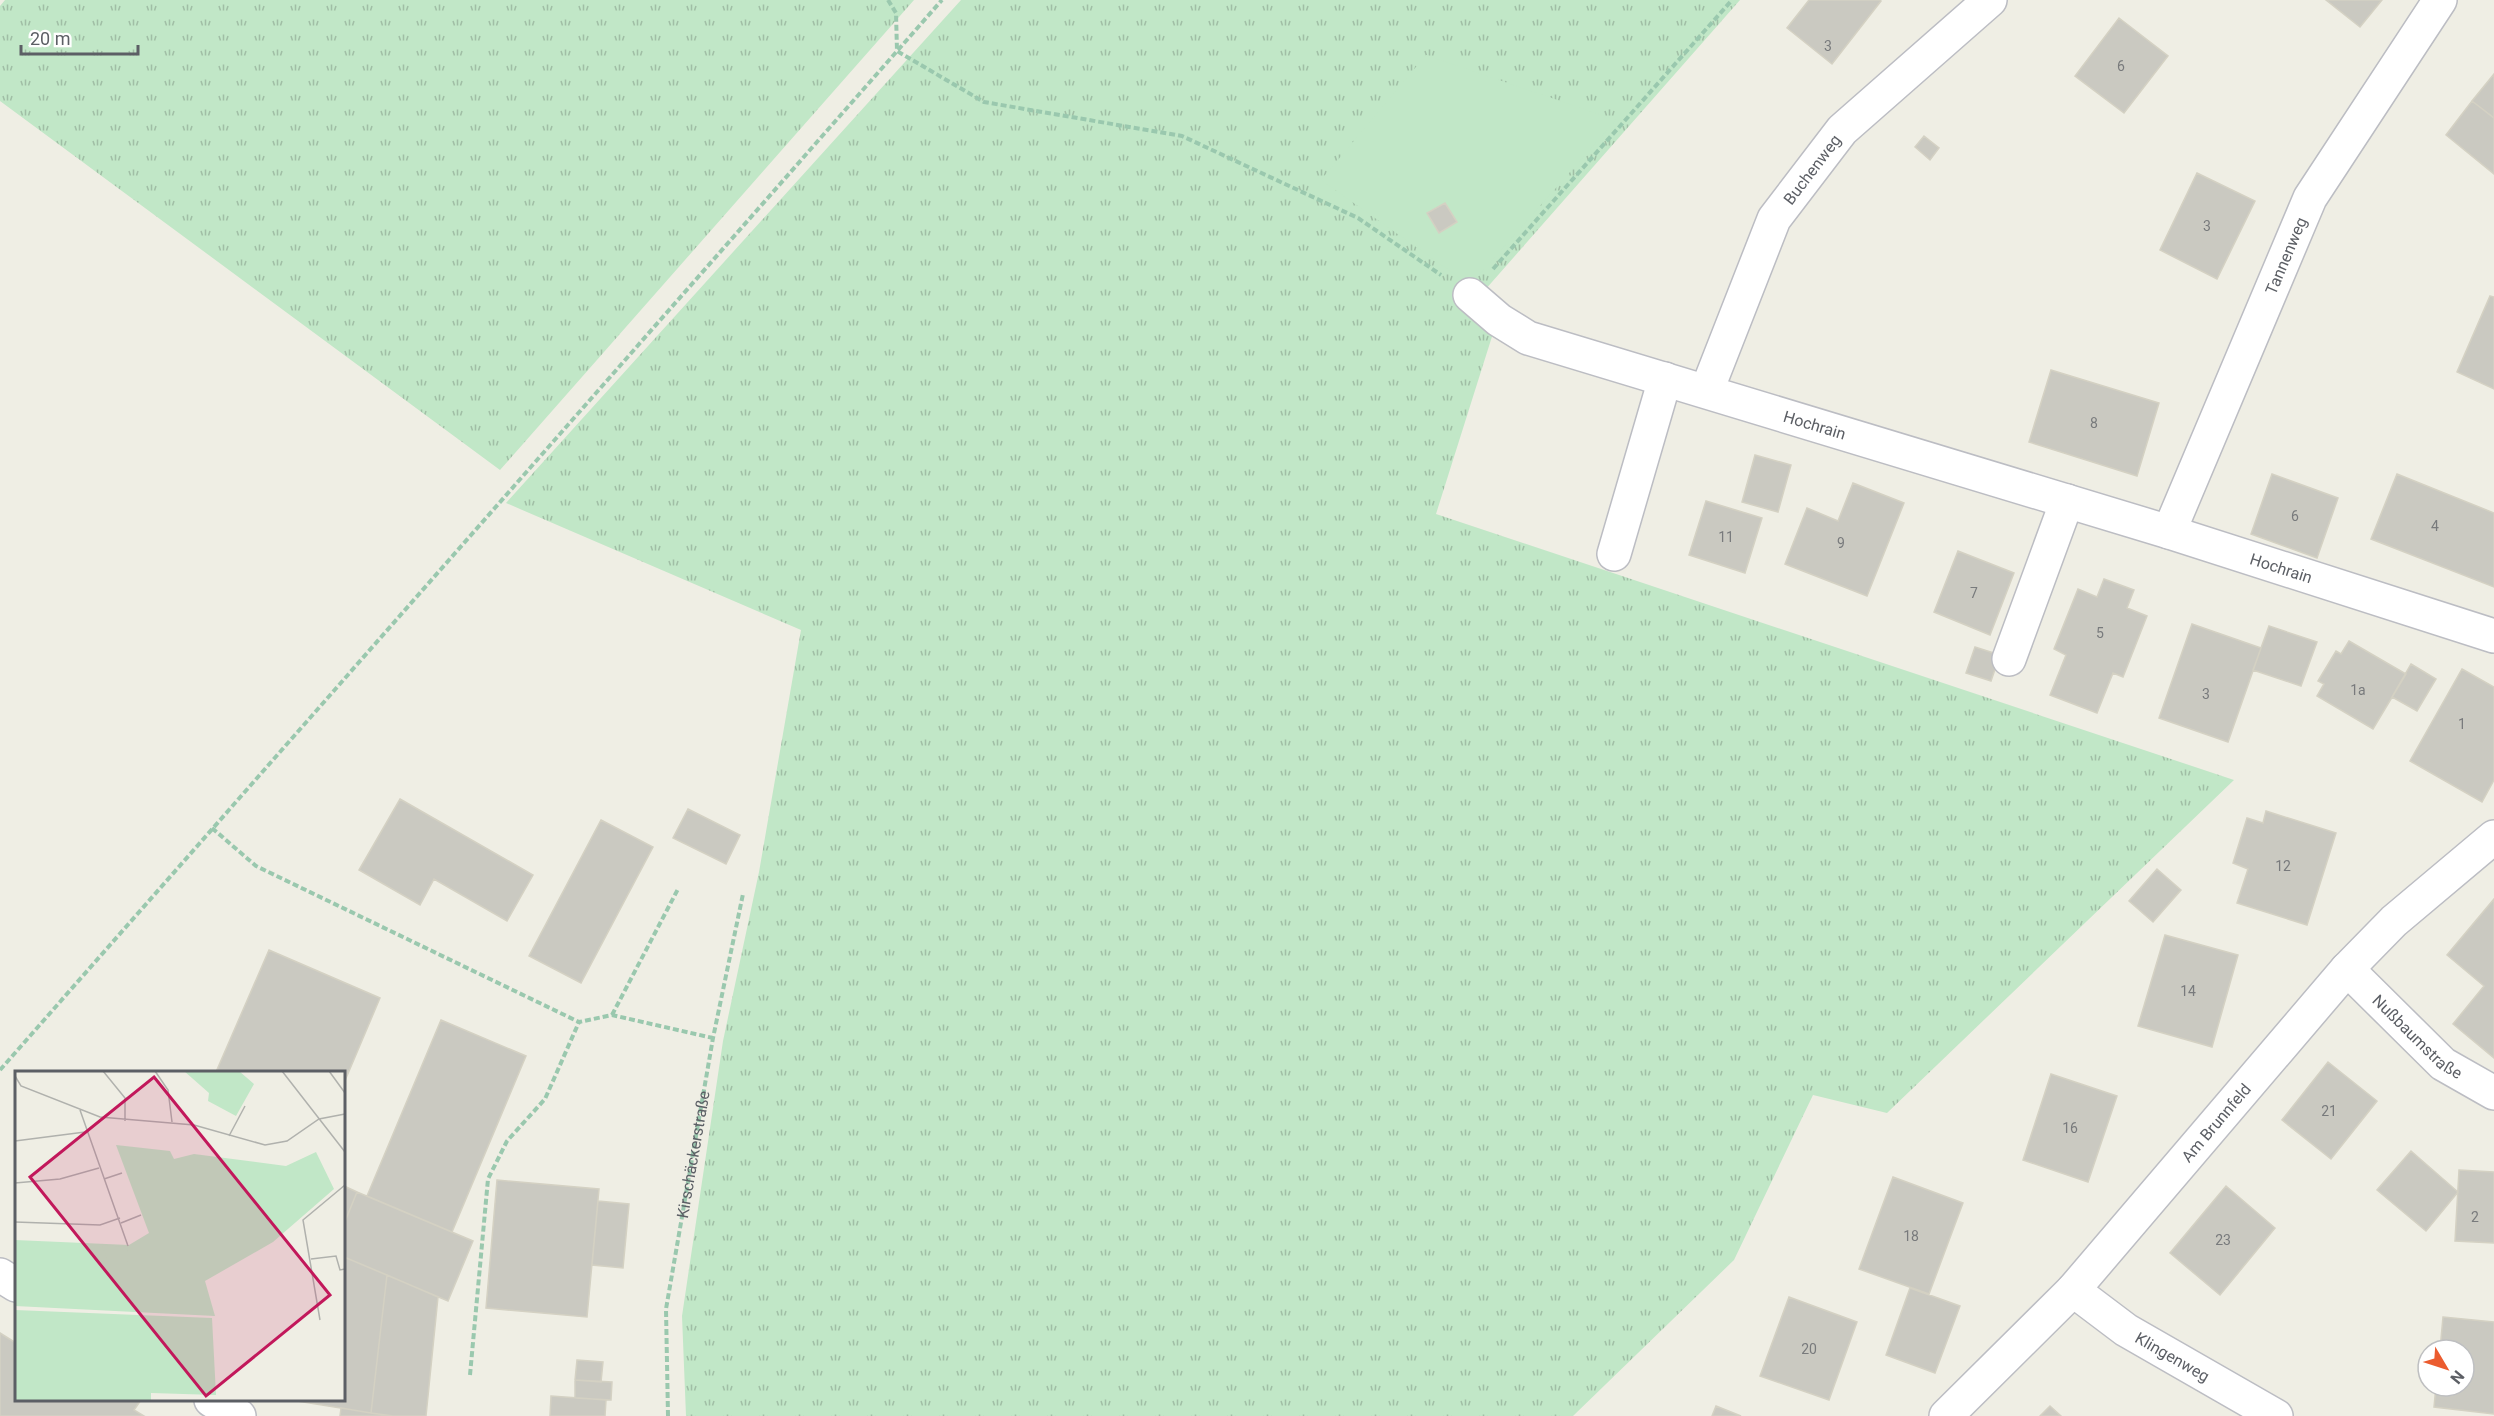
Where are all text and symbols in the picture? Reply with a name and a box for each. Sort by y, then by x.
scale bar [21,18,138,56]
text: 20 m [30,28,70,49]
house number: 3 [1824,38,1832,54]
house number: 6 [2117,58,2125,74]
street label: Buchenweg [1780,131,1845,208]
street label: Tannenweg [2261,214,2311,297]
house number: 3 [2203,218,2211,234]
street label: Hochrain [1781,407,1848,444]
house number: 8 [2090,415,2098,431]
house number: 6 [2291,508,2299,524]
house number: 4 [2431,518,2439,534]
house number: 11 [1718,529,1734,545]
house number: 9 [1837,535,1845,551]
street label: Hochrain [2248,550,2315,587]
house number: 7 [1970,585,1978,601]
house number: 5 [2096,625,2104,641]
house number: 1a [2350,682,2366,698]
house number: 3 [2202,686,2210,702]
house number: 1 [2458,716,2466,732]
house number: 12 [2275,858,2291,874]
house number: 14 [2180,983,2196,999]
street label: Nußbaumstraße [2369,991,2465,1083]
inset map [15,1071,345,1401]
street label: Am Brunnfeld [2178,1080,2255,1166]
street label: Kirschäckerstraße [673,1089,714,1220]
house number: 21 [2321,1103,2337,1119]
house number: 16 [2062,1120,2078,1136]
house number: 2 [2471,1209,2479,1225]
house number: 18 [1903,1228,1919,1244]
house number: 23 [2215,1232,2231,1248]
street label: Klingenweg [2132,1328,2213,1386]
north arrow [2416,1338,2476,1398]
house number: 20 [1801,1341,1817,1357]
text: N [2446,1367,2468,1387]

